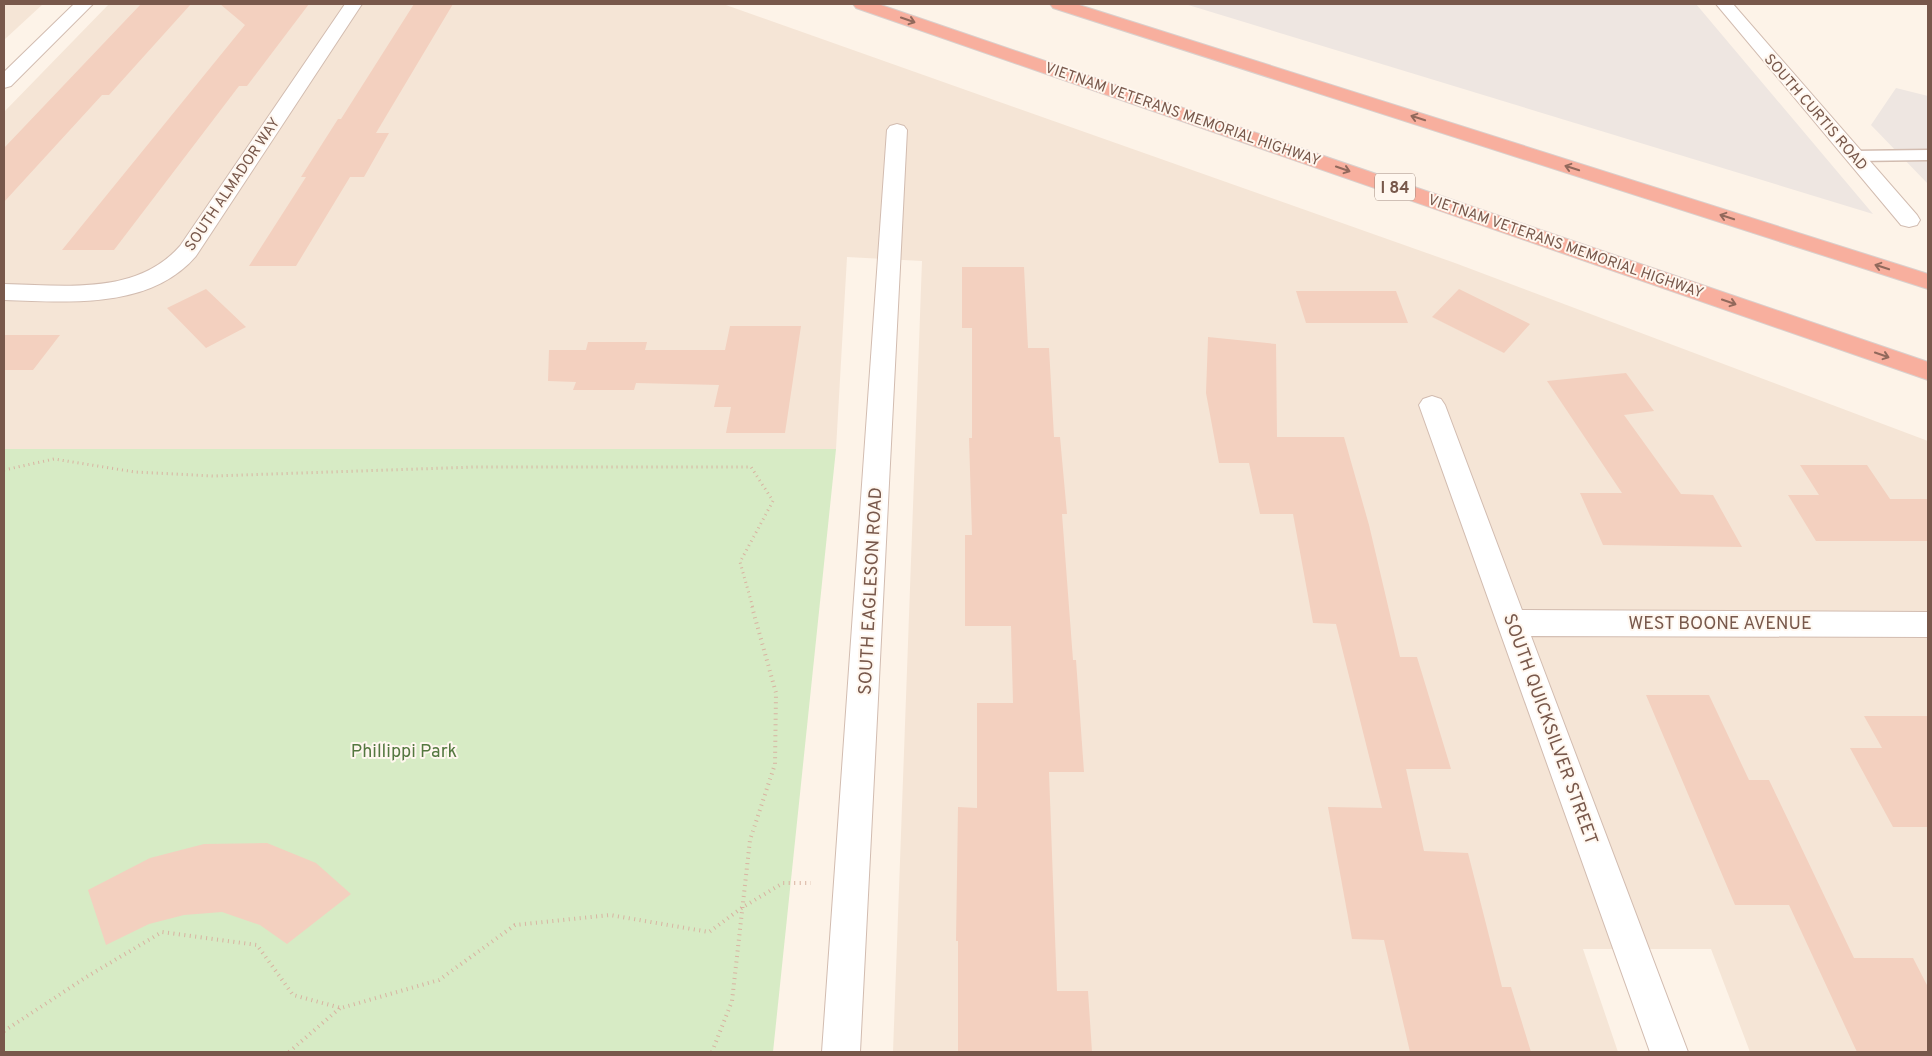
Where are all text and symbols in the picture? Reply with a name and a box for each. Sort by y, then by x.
one-way arrow [900,16,915,25]
street label: SOUTH CURTIS ROAD [1759,51,1871,175]
street label: VIETNAM VETERANS MEMORIAL HIGHWAY [1042,59,1323,172]
one-way arrow [1410,113,1426,123]
street label: SOUTH ALMADOR WAY [181,114,285,255]
one-way arrow [1565,163,1581,172]
one-way arrow [1335,165,1351,174]
road number: I 84 [1375,173,1415,200]
street label: VIETNAM VETERANS MEMORIAL HIGHWAY [1425,191,1706,304]
one-way arrow [1719,212,1735,222]
one-way arrow [1874,262,1890,271]
one-way arrow [1720,298,1736,307]
one-way arrow [1874,351,1889,360]
street label: SOUTH EAGLESON ROAD [855,487,888,696]
street label: SOUTH QUICKSILVER STREET [1497,611,1602,848]
street label: WEST BOONE AVENUE [1628,613,1812,636]
park label: Phillippi Park [351,741,457,764]

